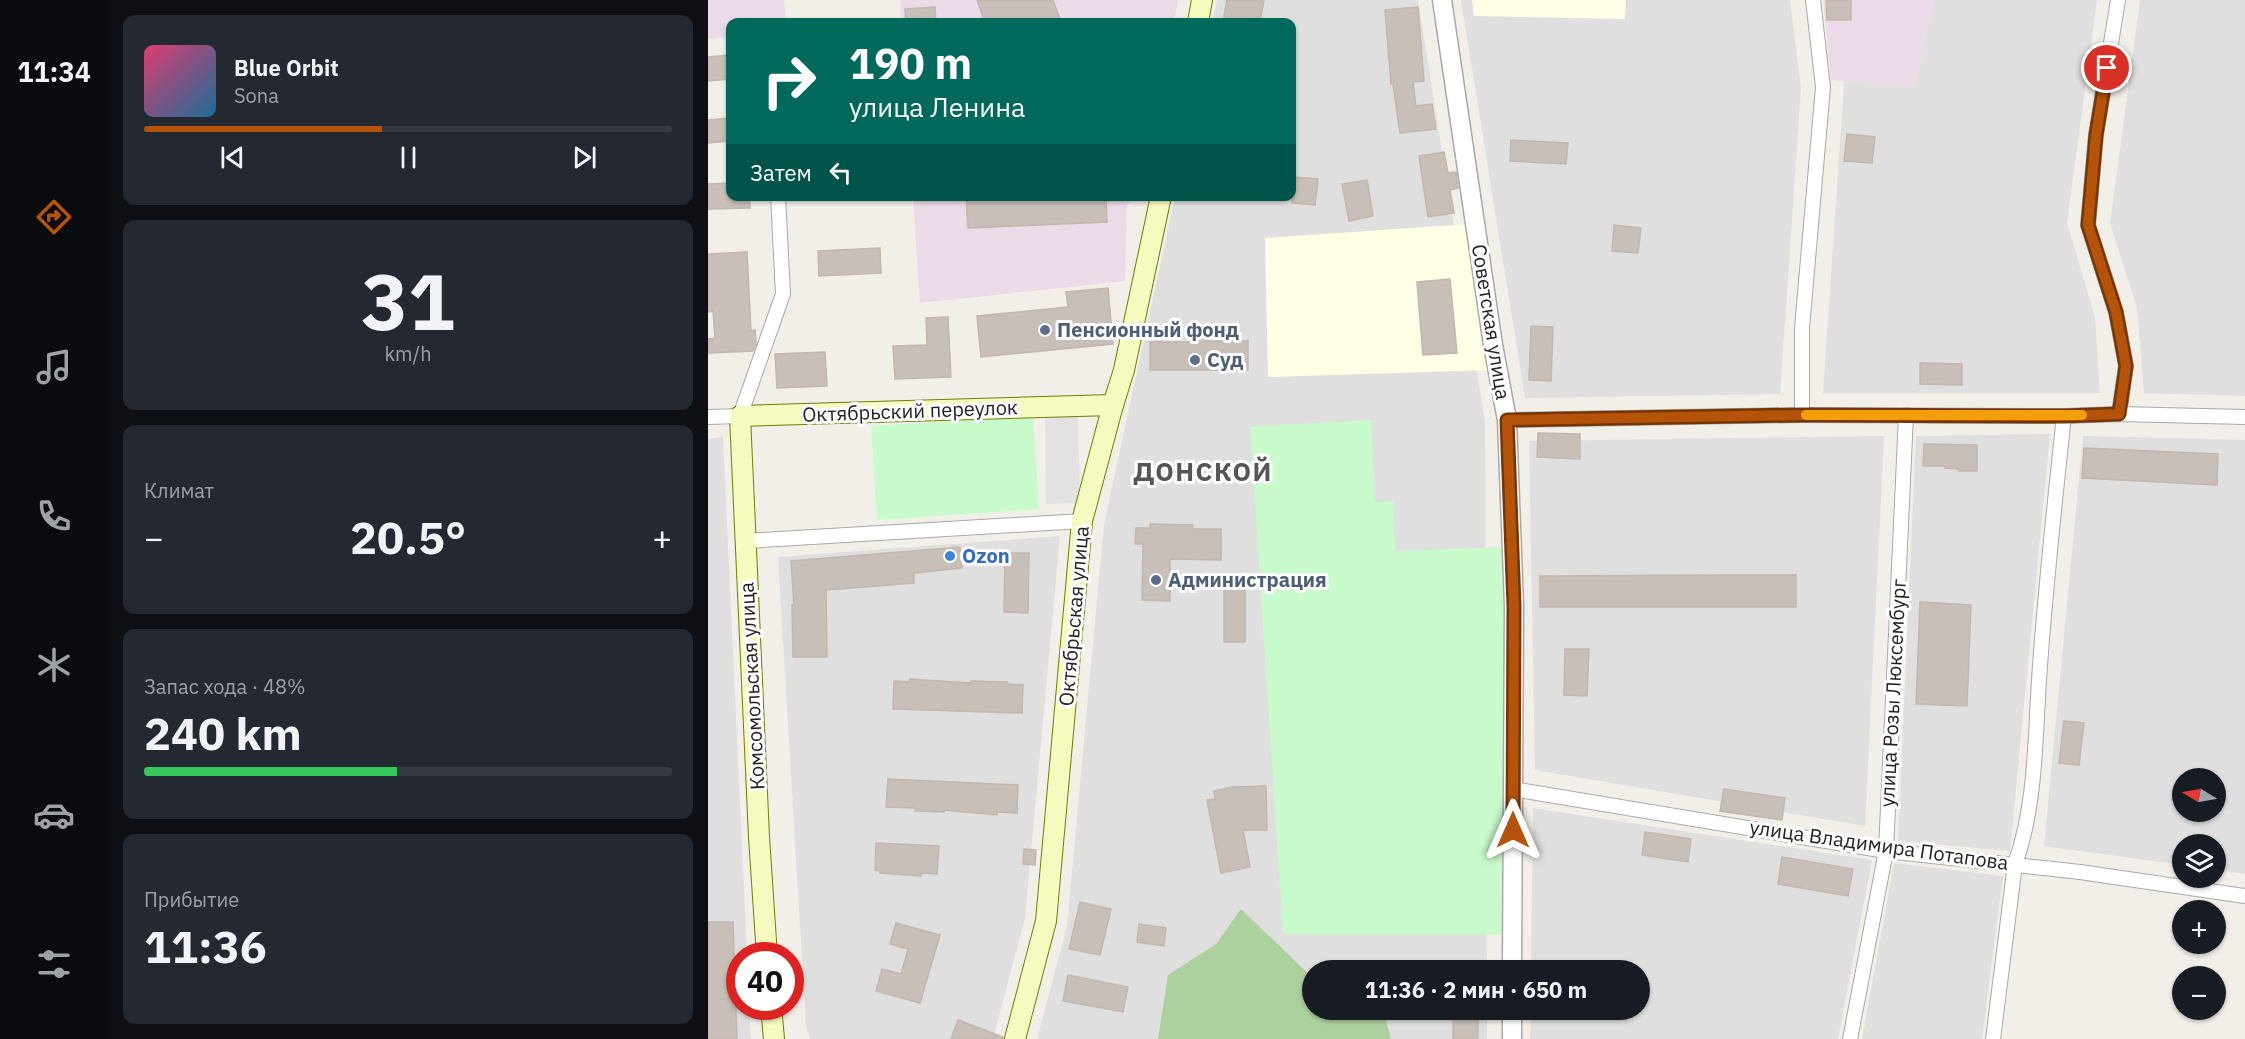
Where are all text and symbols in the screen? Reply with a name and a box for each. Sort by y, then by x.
text: 190 m [849,36,972,91]
icon: right [750,42,828,120]
pin [2081,42,2132,93]
icon: arrive [2090,51,2123,84]
text: Blue Orbit [234,53,339,82]
text: 11:34 [17,54,91,89]
text: Sona [234,82,279,109]
text: улица Ленина [849,89,1026,124]
icon: previous [216,141,249,174]
icon: pause [392,141,425,174]
icon: next [568,141,601,174]
icon: left [824,156,857,189]
text: Затем [750,158,812,187]
icon: directions [33,196,75,238]
street label: Советская улица [1466,242,1517,402]
text: 31 [361,250,455,351]
place label: Пенсионный фонд [1057,316,1239,343]
marker: Пенсионный фонд [1038,323,1052,337]
text: km/h [384,340,432,367]
icon: music [33,346,75,388]
place label: Суд [1207,346,1243,373]
marker: Суд [1188,353,1202,367]
street label: Октябрьский переулок [802,393,1018,428]
district label: ДОНСКОЙ [1133,454,1273,488]
text: Климат [144,477,214,504]
icon: phone [33,495,75,537]
text: 20.5° [350,508,466,566]
text: − [144,516,164,559]
text: + [652,516,672,559]
street label: Октябрьская улица [1052,524,1095,707]
place label: Ozon [962,542,1010,569]
marker: Ozon [943,549,957,563]
place label: Администрация [1168,566,1327,593]
marker: Администрация [1149,573,1163,587]
street label: улица Розы Люксембург [1873,578,1912,808]
street label: Комсомольская улица [733,581,770,791]
icon: climate [33,644,75,686]
text: Запас хода · 48% [144,673,306,700]
text: 240 km [144,704,302,762]
north arrow [2172,768,2226,822]
map controls [2172,768,2226,1020]
icon: car [33,794,75,836]
position arrow [1481,798,1545,862]
street label: улица Владимира Потапова [1748,813,2010,876]
button: layers [2172,834,2226,888]
text: Прибытие [144,886,239,913]
button: + [2172,900,2226,954]
text: 11:36 [144,917,267,975]
speed limit sign: 40 [726,942,804,1020]
icon: filters [33,943,75,985]
button: − [2172,966,2226,1020]
text: 11:36 · 2 мин · 650 m [1365,975,1587,1004]

